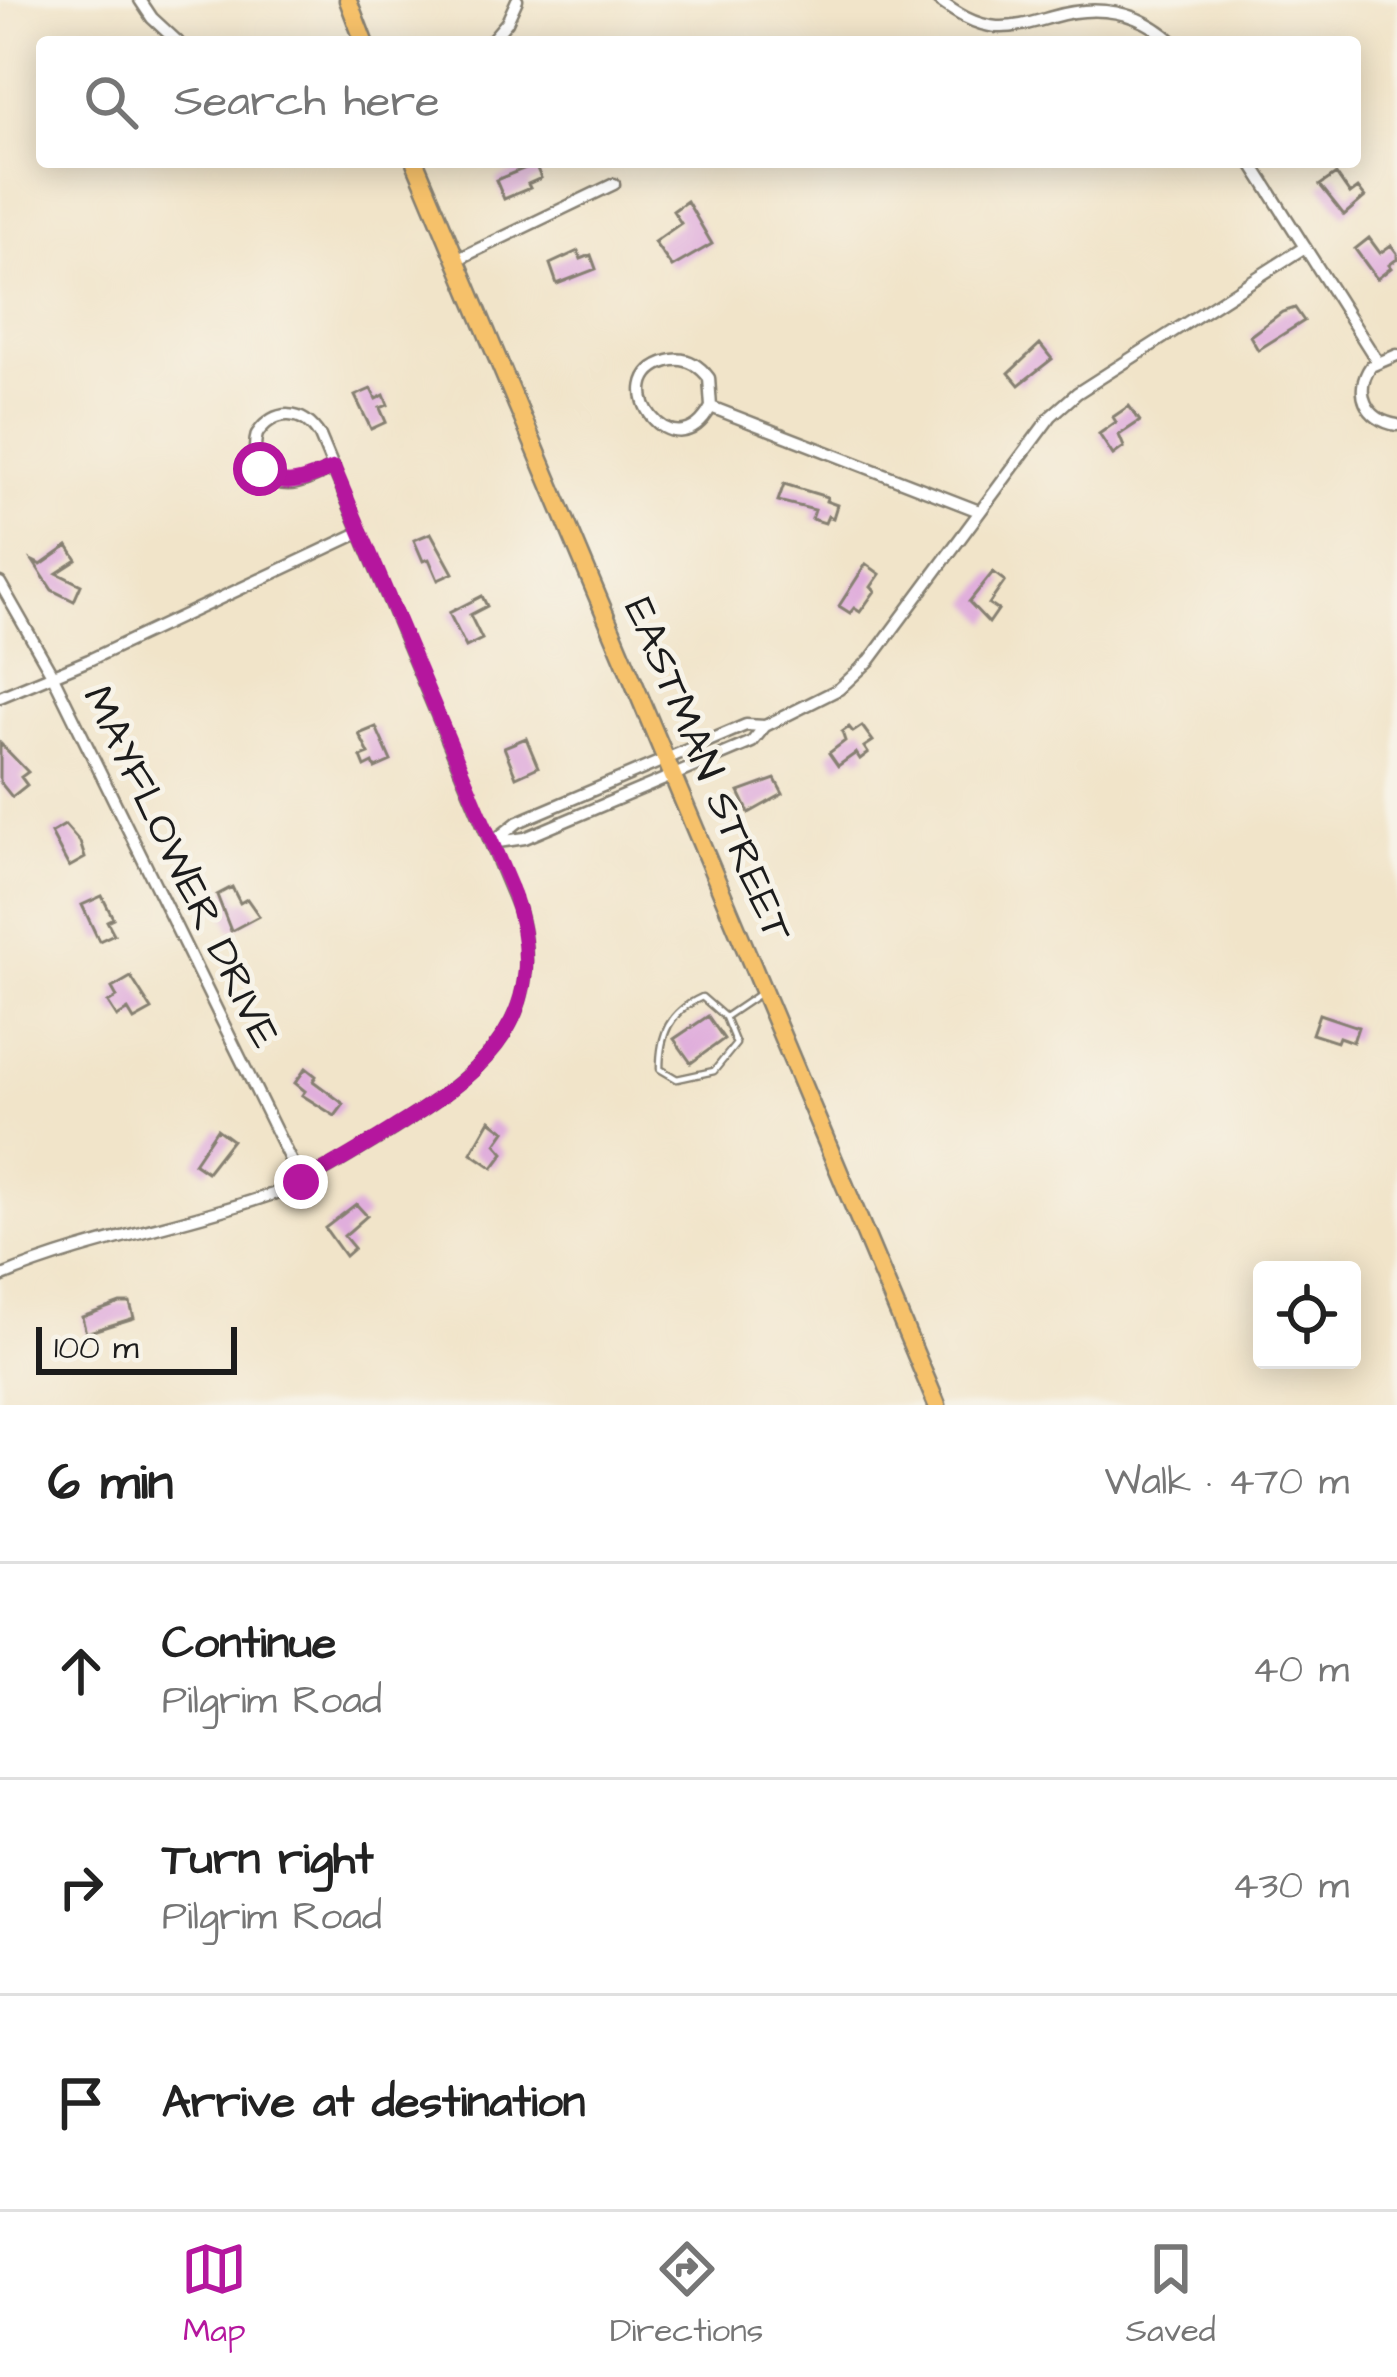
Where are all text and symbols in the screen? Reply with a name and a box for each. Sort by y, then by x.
search box [36,36,1361,168]
icon: search [78,69,144,135]
text: Search here [174,71,440,133]
route start [233,442,287,496]
street label: EASTMAN STREET [609,589,806,952]
street label: MAYFLOWER DRIVE [67,677,293,1058]
route end [274,1155,328,1209]
map controls [1253,1261,1361,1369]
button: locate [1253,1261,1361,1369]
scale bar [36,1321,237,1374]
text: 100 m [54,1325,139,1371]
text: 6 min [48,1448,173,1519]
text: Walk · 470 m [1105,1456,1349,1510]
text: Continue [162,1613,336,1675]
icon: ahead [48,1638,114,1704]
text: 40 m [1252,1644,1349,1698]
text: Pilgrim Road [162,1675,382,1729]
text: Turn right [162,1829,374,1891]
icon: right [48,1854,114,1920]
text: 430 m [1232,1860,1349,1914]
text: Pilgrim Road [162,1891,382,1945]
icon: arrive [48,2070,114,2136]
text: Arrive at destination [162,2072,585,2134]
tab: Map [181,2236,247,2354]
tab: Directions [610,2236,763,2354]
tab: Saved [1126,2236,1216,2354]

